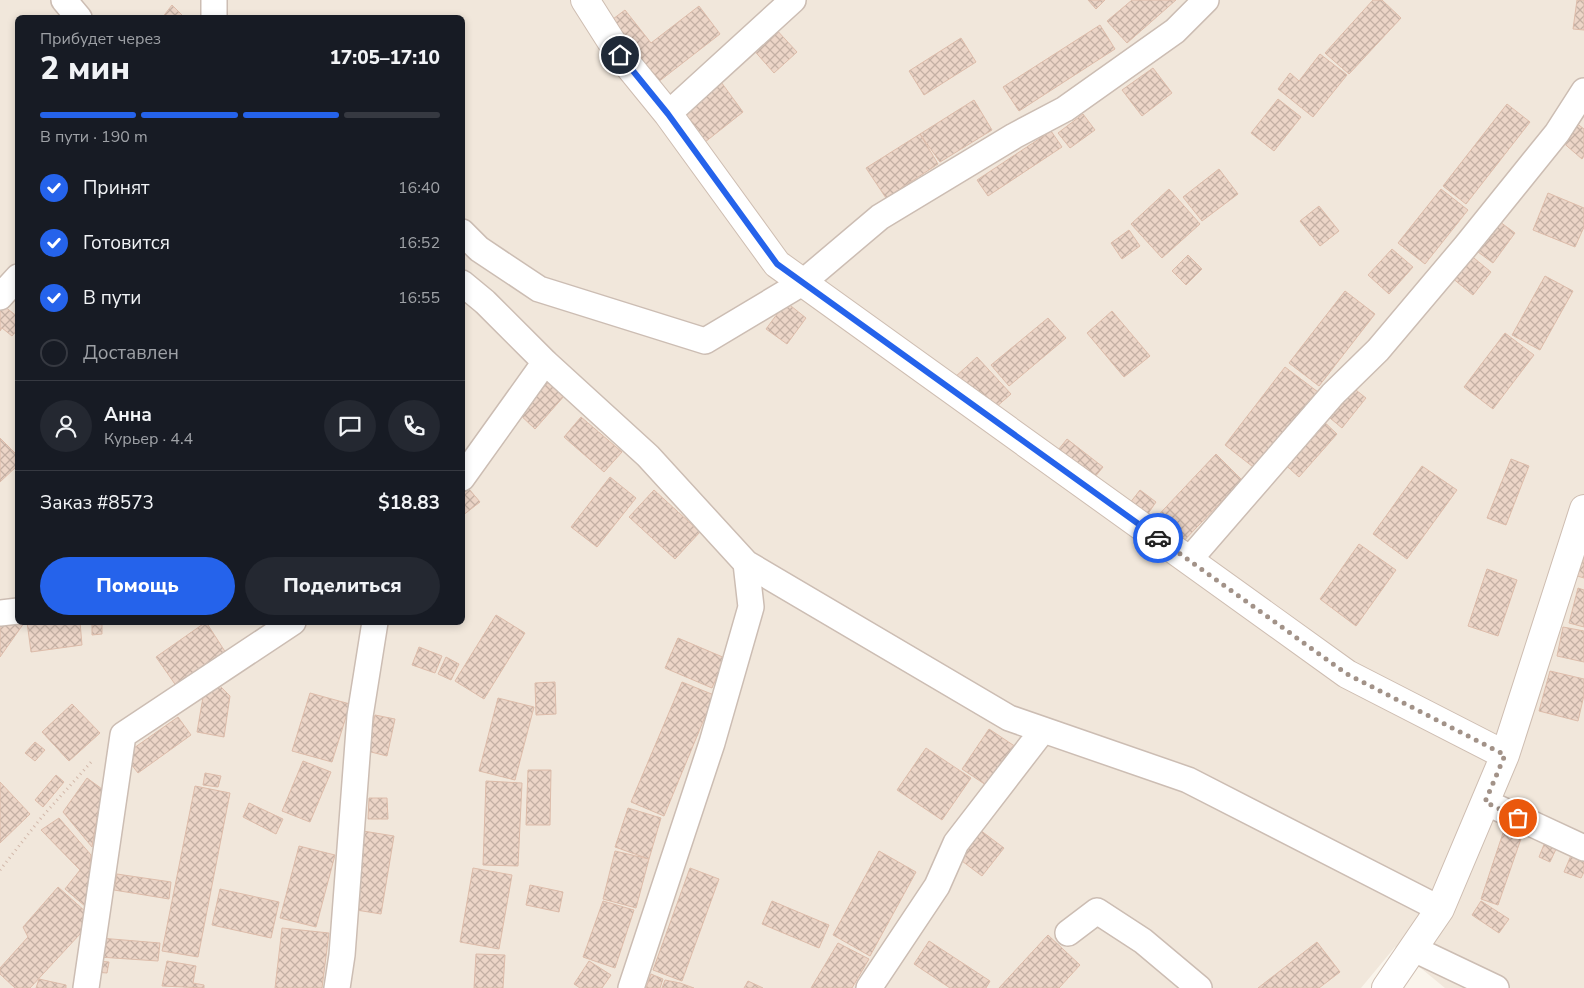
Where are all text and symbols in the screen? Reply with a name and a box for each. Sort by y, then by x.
text: Прибудет через [40,28,161,50]
pin [599,34,641,76]
icon: home [606,41,634,69]
text: 17:05–17:10 [329,45,440,71]
text: 2 мин [40,47,130,90]
text: В пути · 190 m [40,126,148,148]
icon: check [40,174,68,202]
text: Принят [83,175,150,201]
text: 16:40 [398,177,440,199]
icon: check [40,229,68,257]
text: Готовится [83,230,170,256]
text: 16:52 [398,232,440,254]
icon: check [40,284,68,312]
text: В пути [83,285,141,311]
text: 16:55 [398,287,440,309]
text: Доставлен [83,340,179,366]
button: person [40,400,92,452]
button: chat [324,400,376,452]
button: phone [388,400,440,452]
text: Анна [104,402,152,428]
text: Курьер · 4.4 [104,428,193,450]
text: Заказ #8573 [40,490,154,516]
text: $18.83 [378,490,440,516]
courier [1133,513,1183,563]
icon: car [1144,524,1172,552]
button: Помощь [40,557,235,615]
button: Поделиться [245,557,440,615]
pin [1497,797,1539,839]
icon: bag [1504,804,1532,832]

